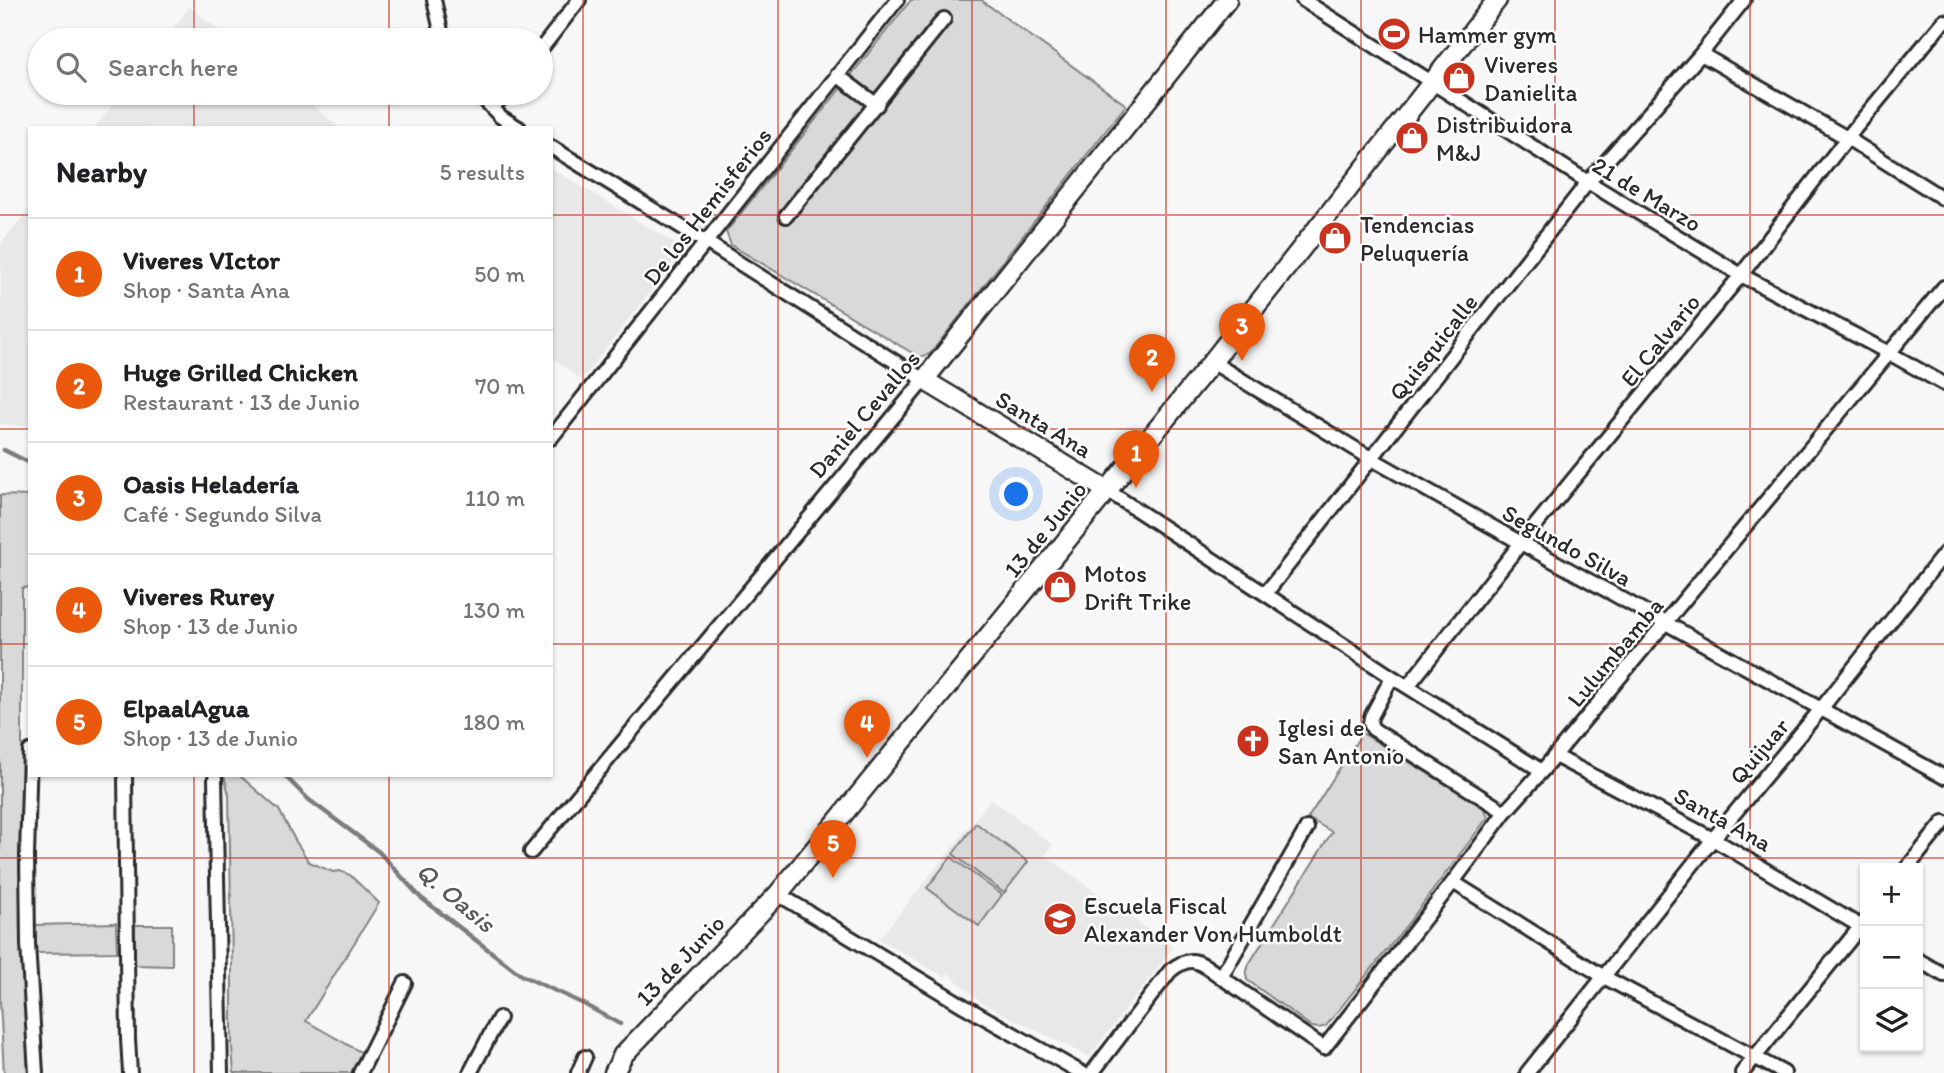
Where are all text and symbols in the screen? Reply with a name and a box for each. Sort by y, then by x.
sports icon: Hammer gym [1375,15,1413,53]
place label: Hammer gym [1418,20,1557,49]
search box [28,28,553,105]
icon: search [52,48,90,86]
place label: Viveres Danielita [1484,50,1578,107]
text: Search here [108,51,238,83]
shop icon: Viveres Danielita [1440,59,1478,97]
place label: Distribuidora M&J [1436,110,1573,167]
shop icon: Distribuidora M&J [1393,119,1431,157]
street label: De los Hemisferios [636,121,778,291]
street label: 21 de Marzo [1587,150,1707,238]
text: Nearby [56,153,147,190]
text: 5 results [439,158,525,186]
place label: Tendencias Peluquería [1360,210,1474,267]
shop icon: Tendencias Peluquería [1316,219,1354,257]
text: Viveres VIctor [123,244,280,276]
text: 1 [74,260,84,288]
text: 50 m [474,260,525,288]
text: Shop · Santa Ana [123,276,290,304]
street label: Quisquicalle [1382,288,1484,406]
street label: El Calvario [1614,288,1706,392]
pin: 3 [1219,303,1265,361]
pin: 2 [1129,334,1175,392]
street label: Daniel Cevallos [802,344,926,484]
text: Huge Grilled Chicken [123,356,358,388]
text: 2 [73,372,85,400]
text: 70 m [475,372,525,400]
street label: Santa Ana [991,384,1098,464]
text: Restaurant · 13 de Junio [123,388,360,416]
pin: 1 [1113,430,1159,488]
text: Oasis Heladería [123,468,299,500]
street label: 13 de Junio [997,475,1093,583]
your location [999,477,1033,511]
text: 3 [73,484,85,512]
text: 110 m [465,484,525,512]
street label: Segundo Silva [1497,498,1637,592]
text: Café · Segundo Silva [123,500,322,528]
place label: Motos Drift Trike [1084,559,1191,616]
shop icon: Motos Drift Trike [1041,568,1079,606]
text: Viveres Rurey [123,580,274,612]
street label: Lulumbamba [1561,591,1670,713]
text: 4 [72,596,86,624]
text: 130 m [463,596,525,624]
text: Shop · 13 de Junio [123,612,298,640]
text: ElpaalAgua [123,692,249,724]
pin: 4 [844,700,890,758]
text: 5 [73,708,85,736]
text: 180 m [463,708,525,736]
street label: Quijuar [1723,712,1795,790]
place label: Iglesi de San Antonio [1278,713,1404,770]
church icon: Iglesi de San Antonio [1234,722,1272,760]
text: Shop · 13 de Junio [123,724,298,752]
street label: Santa Ana [1669,780,1777,858]
pin: 5 [810,820,856,878]
water label: Q. Oasis [410,855,503,940]
map controls [1860,863,1923,1052]
button: + [1860,863,1923,926]
place label: Escuela Fiscal Alexander Von Humboldt [1084,891,1342,948]
school or university icon: Escuela Fiscal Alexander Von Humboldt [1041,900,1079,938]
street label: 13 de Junio [629,908,731,1012]
button: − [1860,926,1923,989]
button: layers [1860,989,1923,1052]

